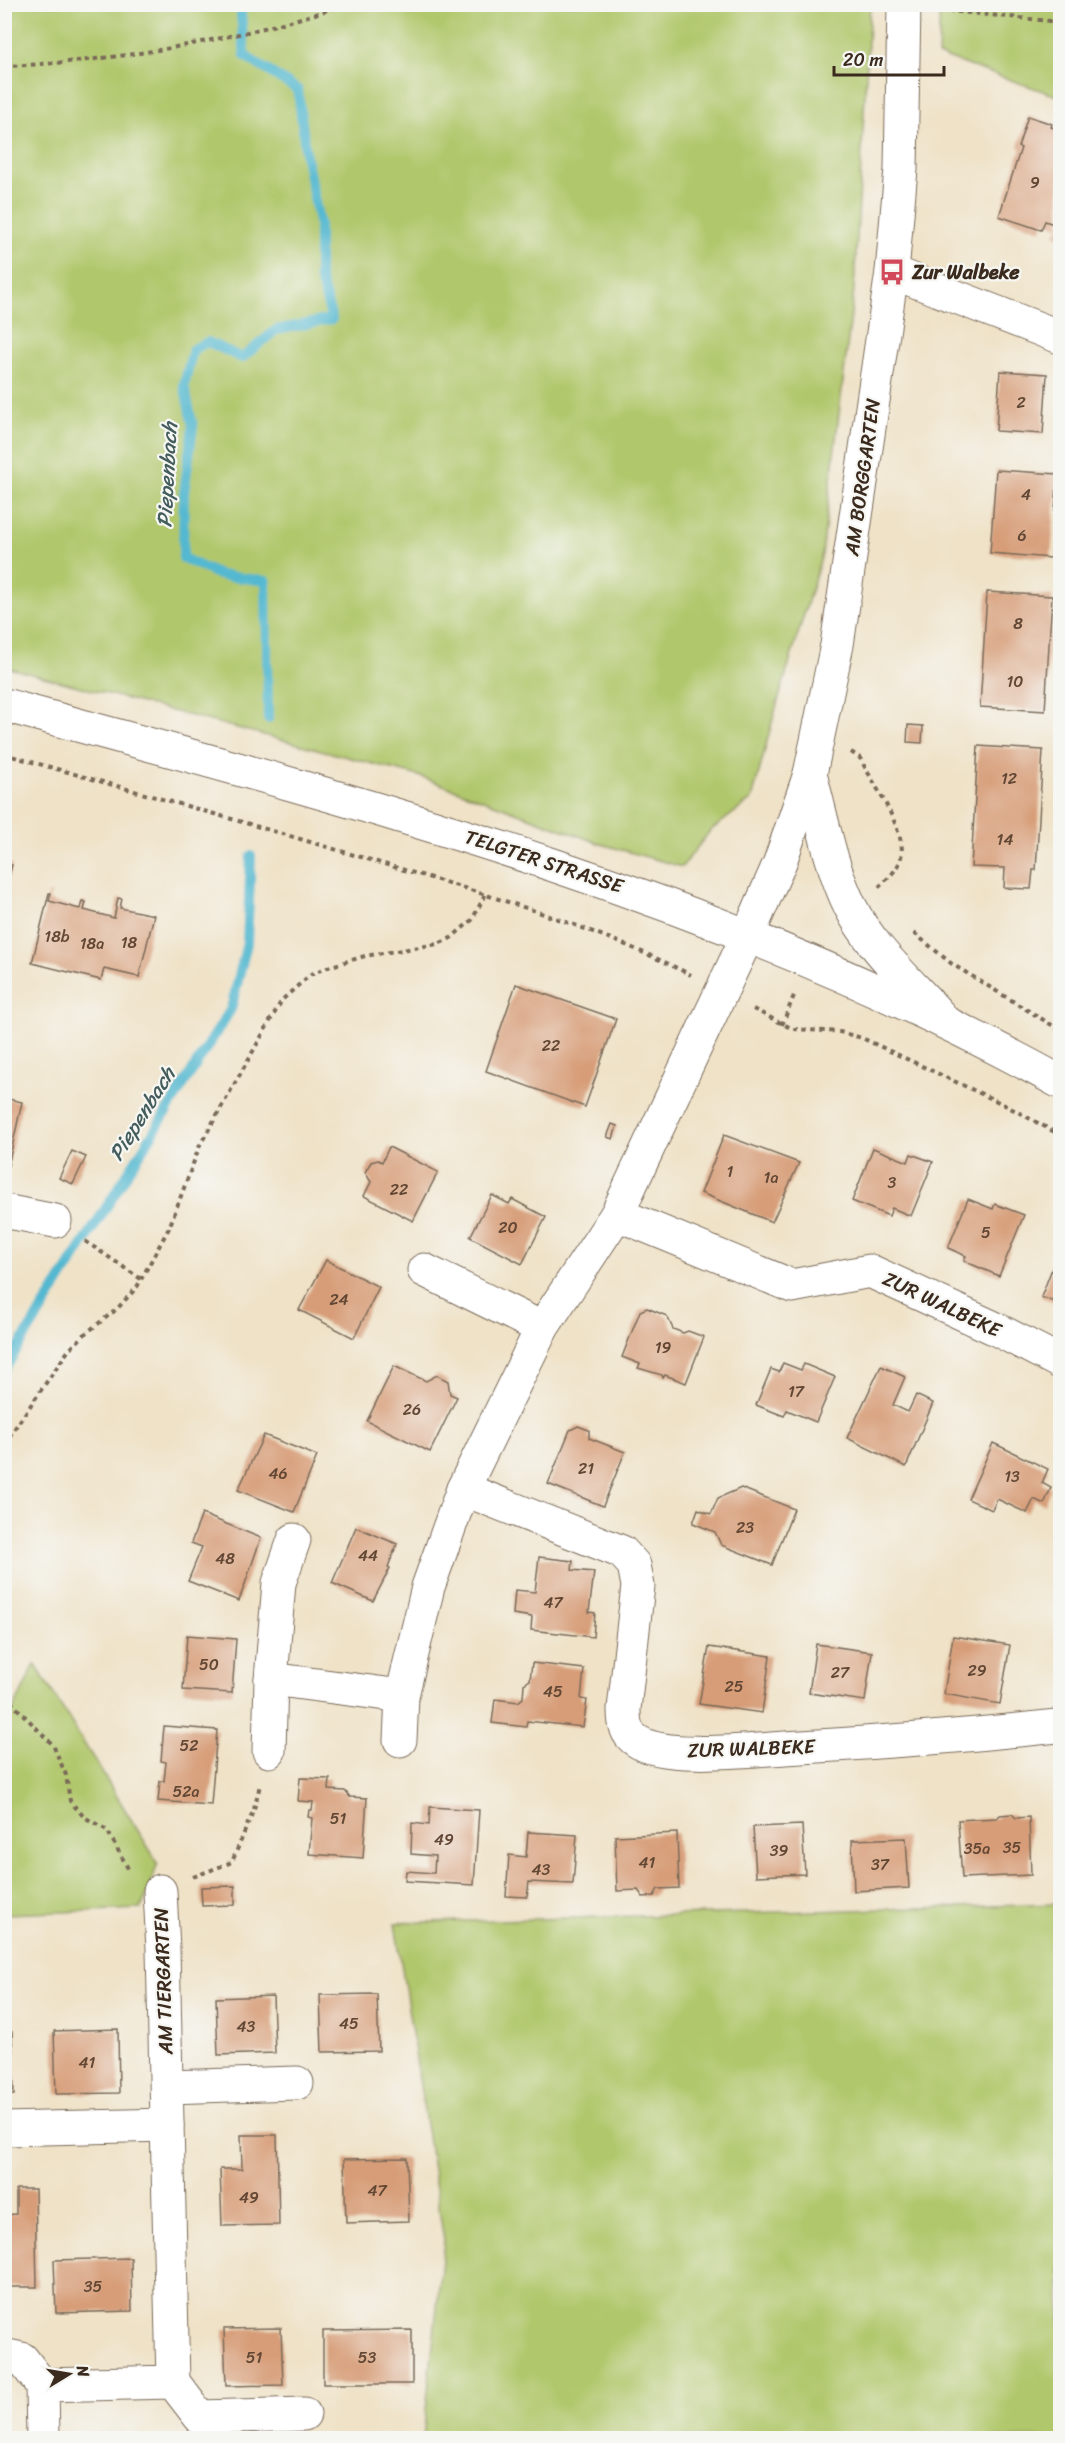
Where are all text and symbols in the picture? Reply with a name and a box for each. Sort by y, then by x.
scale bar [834,39,944,77]
text: 20 m [843,44,883,76]
house number: 9 [1030,168,1040,197]
place label: Zur Walbeke [911,255,1020,290]
bus stop icon: Zur Walbeke [877,257,907,287]
house number: 2 [1016,388,1026,417]
street label: AM BORGGARTEN [834,396,891,559]
water label: Piepenbach [145,420,189,528]
house number: 4 [1021,480,1031,509]
house number: 6 [1017,521,1027,550]
house number: 8 [1013,609,1023,638]
house number: 10 [1007,667,1023,696]
house number: 12 [1001,764,1017,793]
street label: TELGTER STRASSE [460,819,629,904]
house number: 14 [997,825,1013,854]
house number: 18b [44,922,70,951]
house number: 18 [121,928,138,957]
house number: 18a [80,929,104,958]
house number: 22 [542,1031,560,1060]
water label: Piepenbach [98,1058,187,1169]
house number: 1 [727,1157,734,1186]
house number: 1a [764,1163,778,1192]
house number: 3 [888,1168,897,1197]
house number: 22 [390,1175,408,1204]
house number: 20 [498,1213,518,1242]
house number: 5 [981,1218,991,1247]
street label: ZUR WALBEKE [877,1262,1009,1348]
house number: 24 [329,1285,349,1314]
house number: 19 [655,1333,672,1362]
house number: 17 [788,1377,805,1406]
house number: 26 [403,1395,421,1424]
house number: 21 [578,1454,594,1483]
house number: 46 [268,1459,288,1488]
house number: 13 [1004,1462,1020,1491]
house number: 23 [736,1513,754,1542]
house number: 44 [358,1541,378,1570]
house number: 48 [215,1544,235,1573]
house number: 47 [543,1588,563,1617]
house number: 50 [199,1650,219,1679]
house number: 29 [967,1656,987,1685]
house number: 27 [831,1658,850,1687]
house number: 25 [724,1672,744,1701]
house number: 45 [543,1677,563,1706]
street label: ZUR WALBEKE [687,1729,817,1768]
house number: 52 [179,1731,199,1760]
house number: 52a [172,1777,200,1806]
house number: 51 [330,1804,346,1833]
house number: 49 [434,1825,454,1854]
house number: 35 [1003,1833,1022,1862]
house number: 35a [964,1834,990,1863]
house number: 39 [770,1836,788,1865]
house number: 41 [639,1848,656,1877]
house number: 37 [871,1850,890,1879]
house number: 43 [532,1855,551,1884]
street label: AM TIERGARTEN [143,1907,184,2056]
house number: 45 [339,2009,359,2038]
house number: 43 [237,2012,256,2041]
house number: 41 [79,2048,96,2077]
house number: 47 [367,2176,387,2205]
house number: 49 [239,2183,259,2212]
house number: 35 [84,2272,103,2301]
house number: 51 [246,2343,262,2372]
house number: 53 [358,2343,376,2372]
north arrow [39,2344,99,2404]
text: N [68,2362,99,2380]

